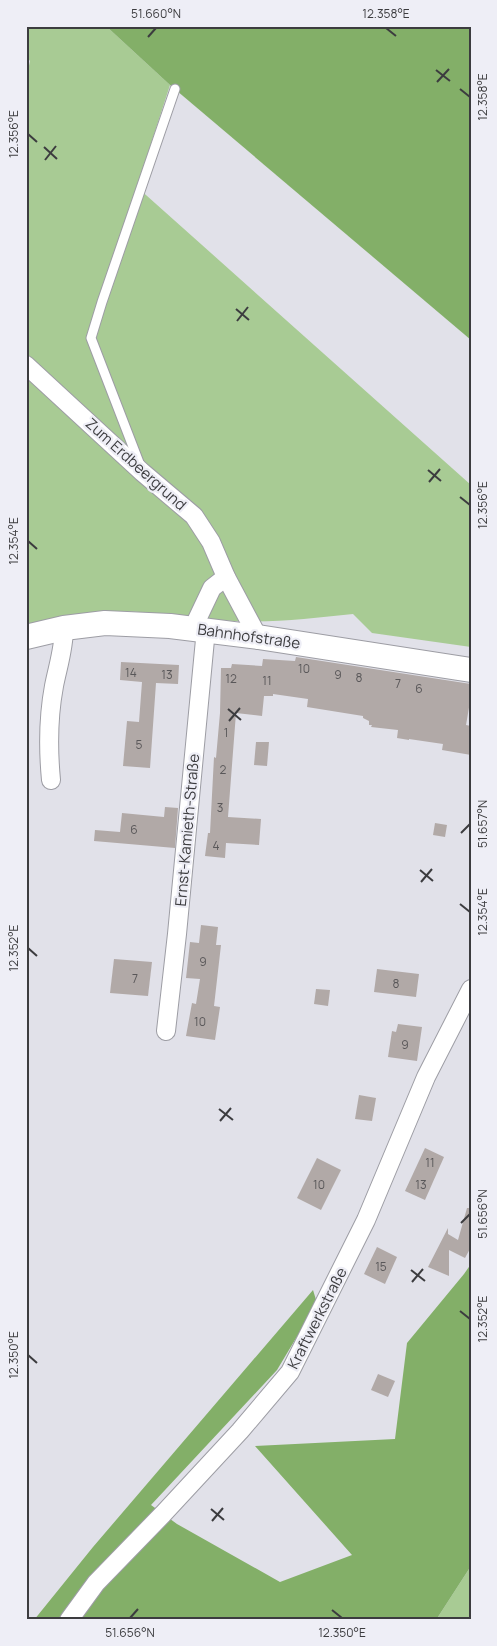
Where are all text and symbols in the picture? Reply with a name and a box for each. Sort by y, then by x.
text: 51.660°N [131,5,181,22]
text: 12.358°E [362,5,410,22]
text: 12.358°E [474,73,491,121]
text: 12.356°E [5,110,22,158]
street label: Zum Erdbeergrund [81,413,191,515]
text: 12.356°E [474,481,491,529]
text: 12.354°E [5,517,22,565]
street label: Bahnhofstraße [196,618,302,654]
house number: 10 [298,660,310,677]
house number: 14 [125,664,137,681]
house number: 13 [161,666,173,683]
house number: 9 [334,666,342,683]
house number: 8 [356,669,363,686]
house number: 12 [225,670,237,687]
house number: 11 [262,672,272,689]
house number: 7 [395,675,401,692]
house number: 6 [415,680,423,697]
house number: 1 [224,724,228,741]
house number: 5 [136,736,143,753]
street label: Ernst-Kamieth-Straße [170,753,204,907]
house number: 2 [220,761,227,778]
house number: 3 [217,799,223,816]
text: 51.657°N [474,800,491,848]
house number: 6 [130,821,138,838]
house number: 4 [212,837,220,854]
text: 12.354°E [474,888,491,936]
text: 12.352°E [5,924,22,971]
house number: 9 [199,953,207,970]
house number: 7 [132,970,138,987]
house number: 8 [393,975,400,992]
house number: 10 [194,1013,206,1030]
house number: 9 [401,1036,409,1053]
house number: 11 [425,1154,435,1171]
house number: 10 [313,1176,325,1193]
house number: 13 [415,1176,427,1193]
text: 51.656°N [474,1189,491,1239]
house number: 15 [375,1258,387,1275]
street label: Kraftwerkstraße [282,1263,352,1372]
text: 12.352°E [474,1295,491,1342]
text: 12.350°E [5,1331,22,1379]
text: 51.656°N [105,1624,155,1641]
text: 12.350°E [318,1624,366,1641]

